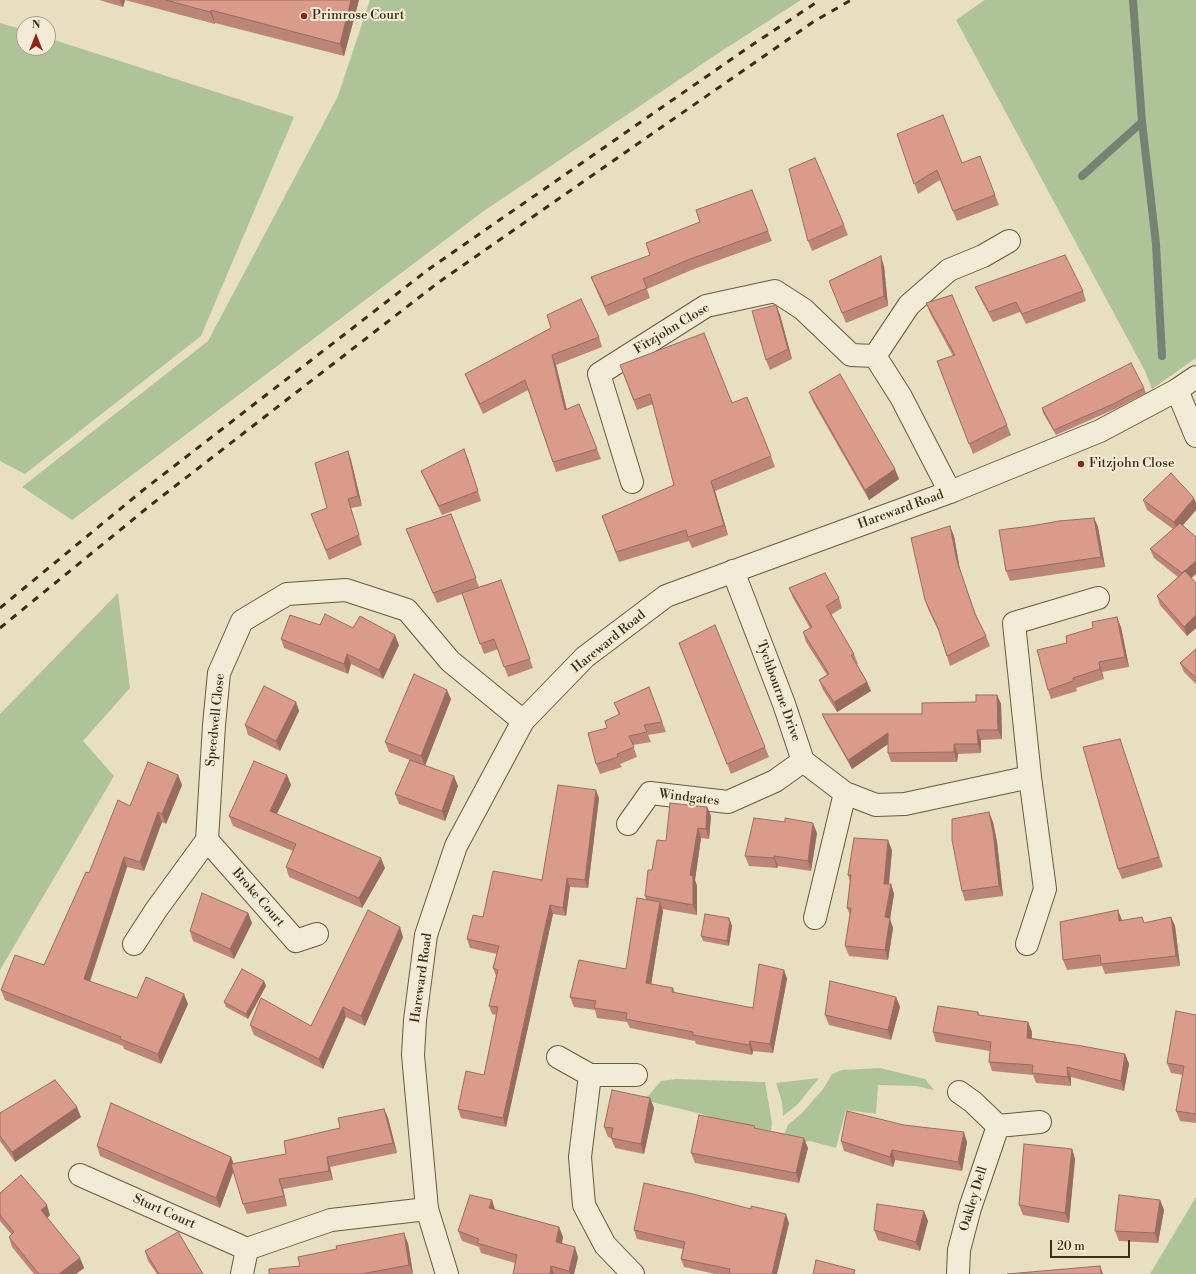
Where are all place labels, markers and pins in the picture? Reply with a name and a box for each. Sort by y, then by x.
place label: Primrose Court [312,8,404,24]
marker: Primrose Court [299,11,309,21]
place label: Fitzjohn Close [1089,456,1174,472]
marker: Fitzjohn Close [1076,459,1086,469]

